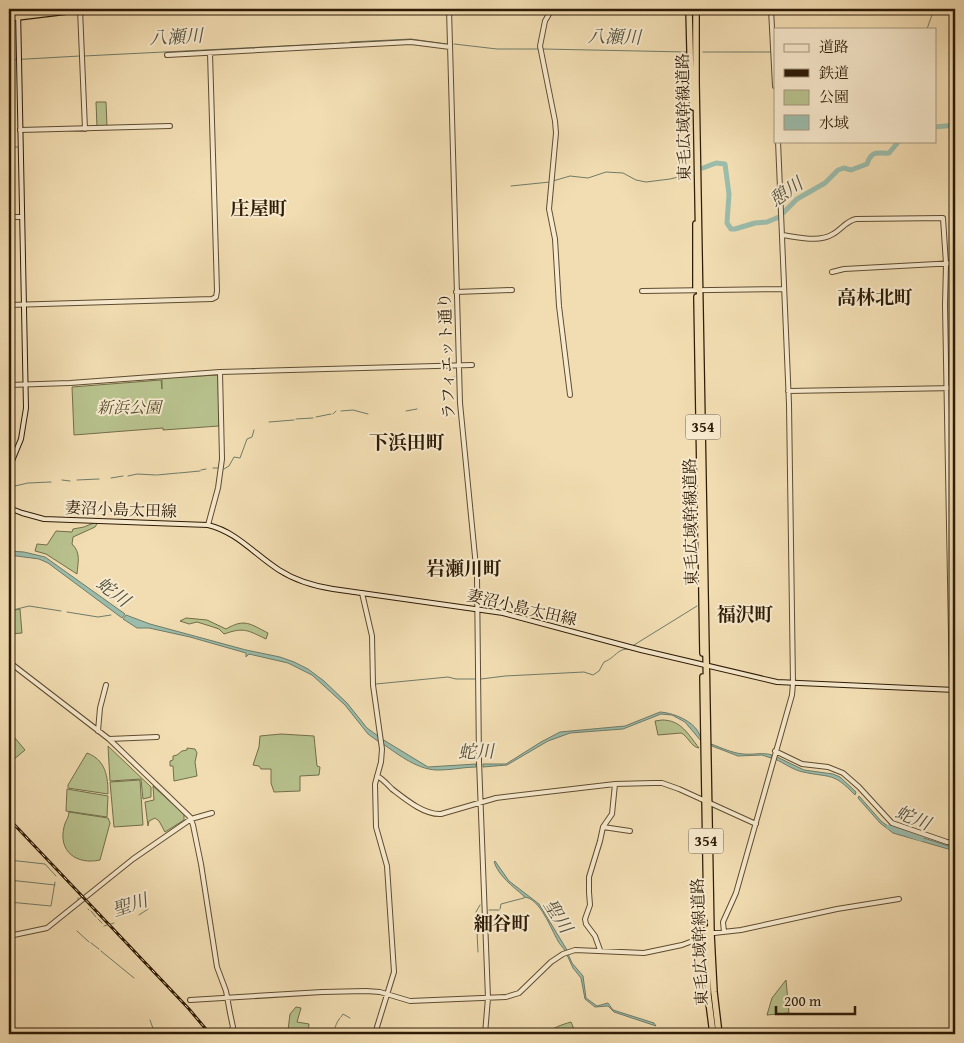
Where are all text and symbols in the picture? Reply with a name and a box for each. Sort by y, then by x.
water label: 八瀬川 [148,22,206,51]
water label: 八瀬川 [587,23,643,51]
legend [774,28,936,142]
text: 道路 [819,36,849,57]
street label: 東毛広域幹線道路 [670,53,696,181]
text: 鉄道 [819,62,849,83]
text: 公園 [819,86,849,107]
text: 水域 [819,112,849,133]
water label: 憩川 [763,169,810,213]
district label: 庄屋町 [230,194,288,222]
district label: 高林北町 [837,283,913,311]
street label: ラフィエット通り [432,292,460,420]
park label: 新浜公園 [97,395,164,419]
road number: 354 [686,414,720,440]
district label: 下浜田町 [369,428,445,456]
street label: 東毛広域幹線道路 [677,458,703,586]
street label: 妻沼小島太田線 [65,495,177,523]
district label: 岩瀬川町 [426,554,502,582]
water label: 蛇川 [91,570,137,614]
street label: 妻沼小島太田線 [465,583,579,631]
district label: 福沢町 [716,600,774,628]
water label: 蛇川 [458,737,496,766]
water label: 蛇川 [891,798,937,838]
road number: 354 [688,828,724,854]
street label: 東毛広域幹線道路 [685,878,713,1006]
water label: 聖川 [109,886,153,923]
water label: 聖川 [537,893,580,940]
district label: 細谷町 [473,909,531,937]
scale bar [776,983,855,1015]
text: 200 m [784,990,822,1011]

